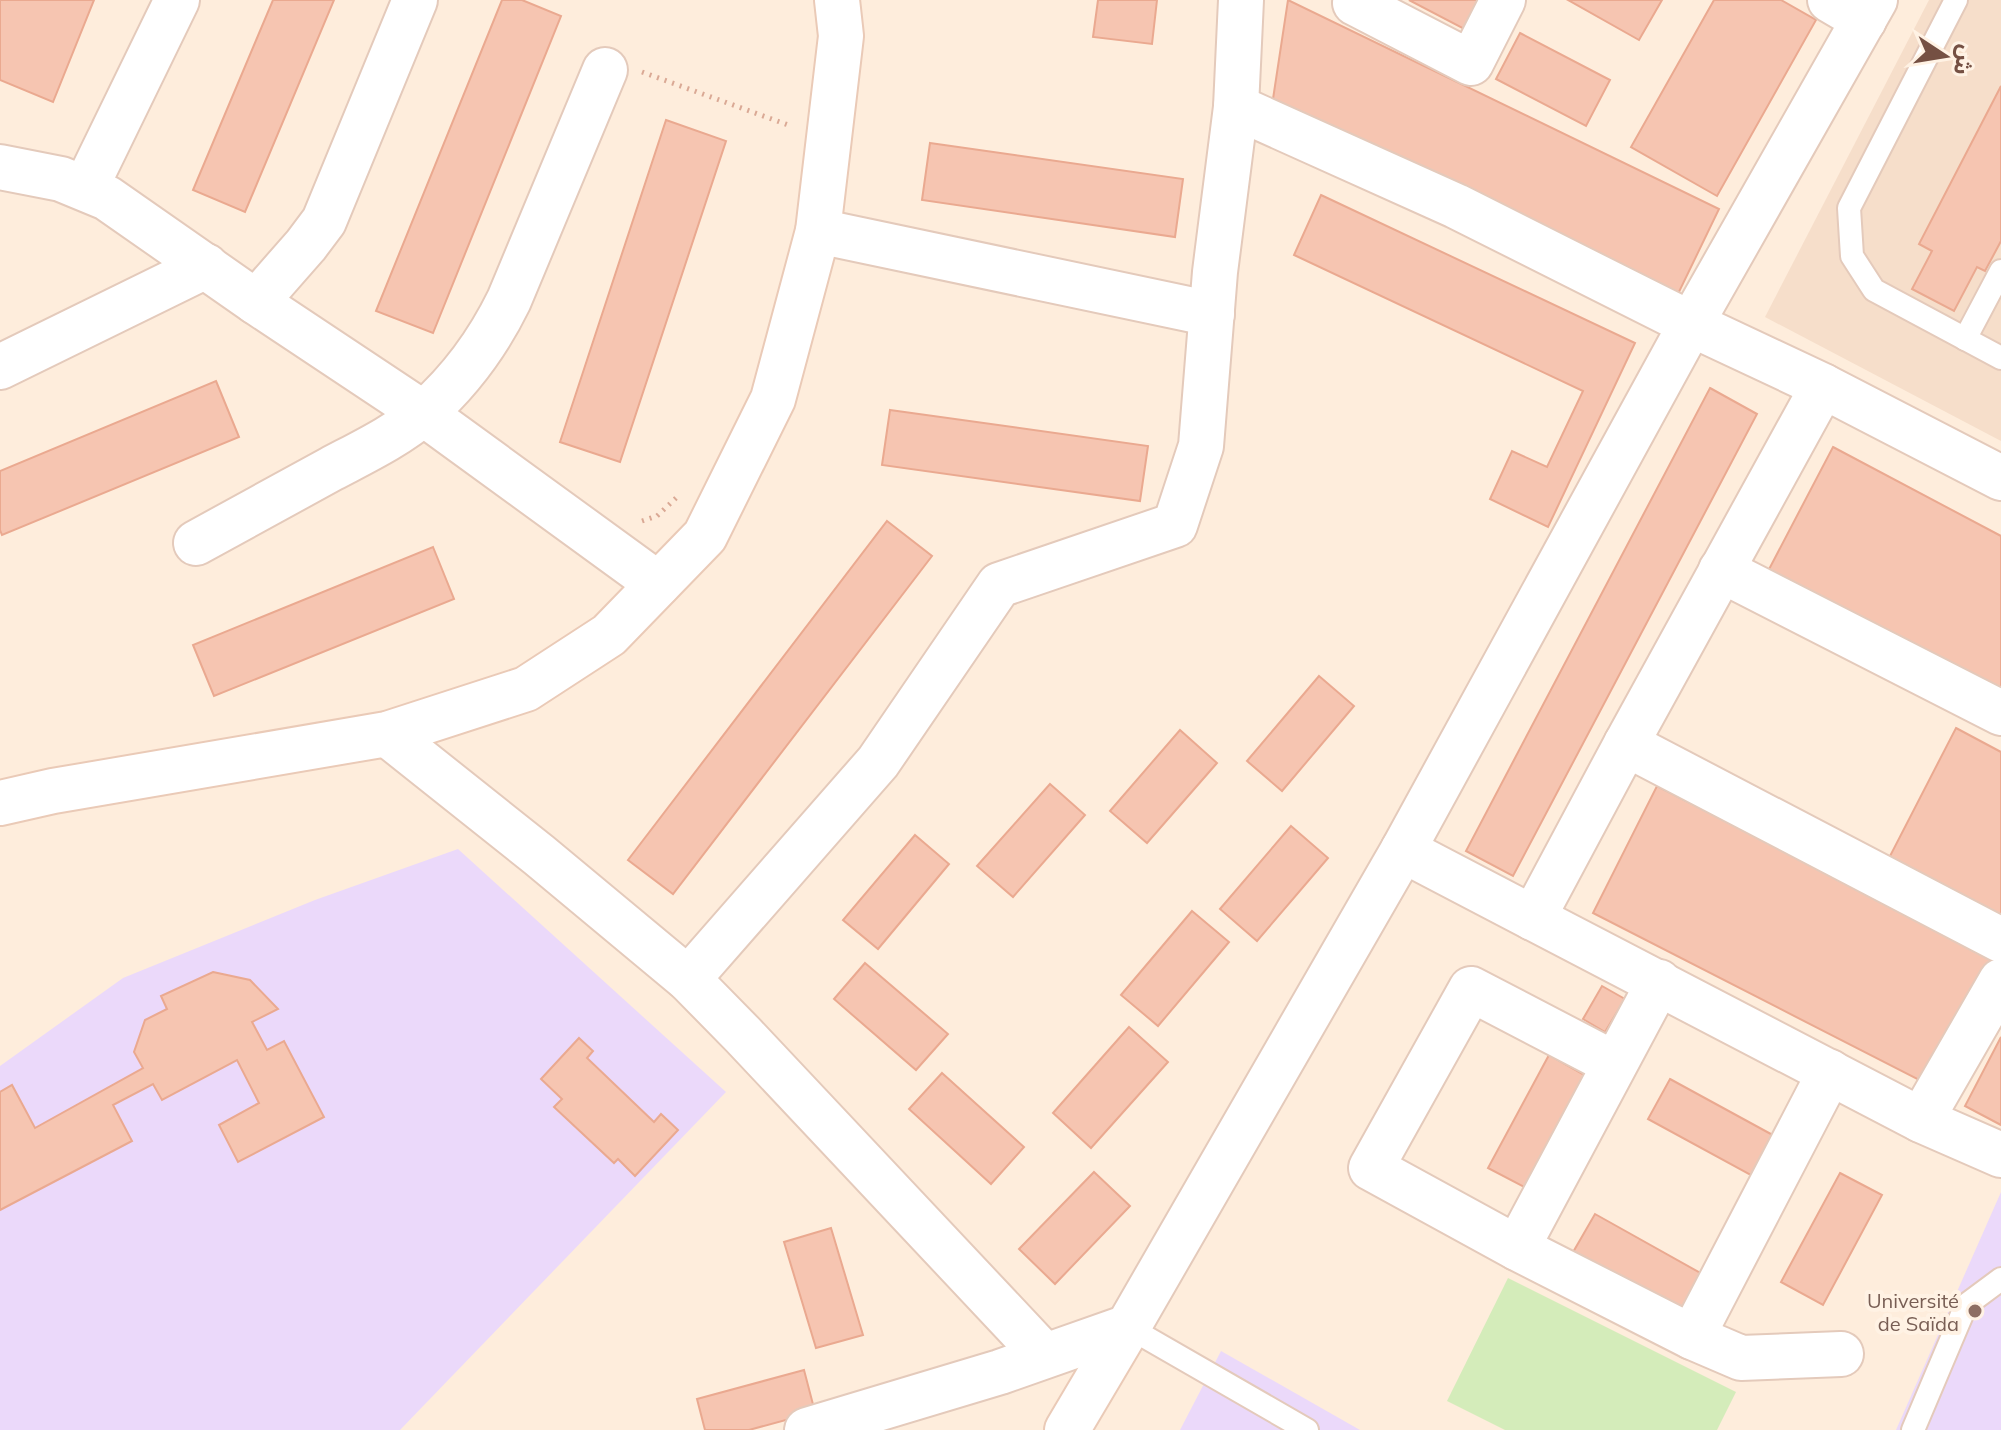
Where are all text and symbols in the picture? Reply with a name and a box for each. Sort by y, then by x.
north arrow [1905,16,1985,96]
text: ش [1948,43,1981,78]
place label: Université de Saïda [1867,1288,1959,1336]
marker: Université de Saïda [1966,1302,1984,1320]

